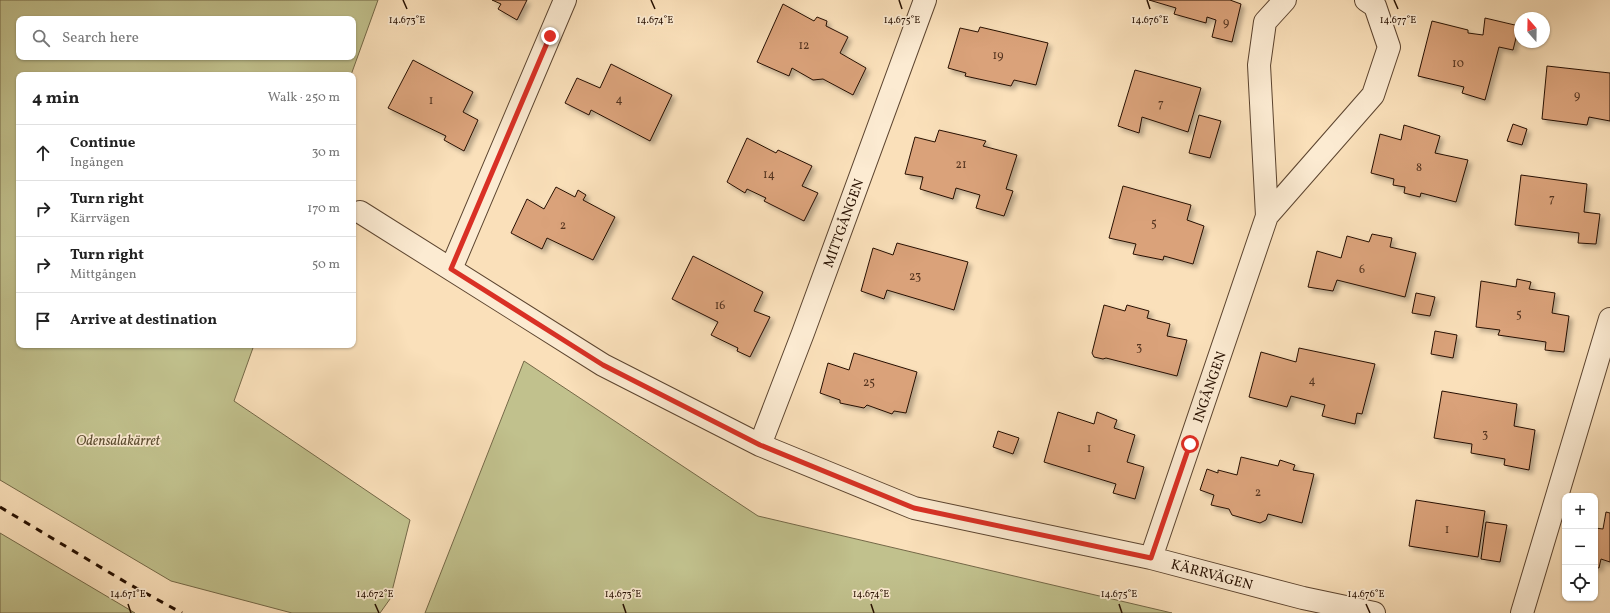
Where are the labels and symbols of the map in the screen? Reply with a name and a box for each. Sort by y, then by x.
north arrow [1514,12,1550,48]
text: 14.673°E [389,13,425,27]
text: 14.674°E [637,13,673,27]
text: 14.675°E [884,13,920,27]
text: 14.676°E [1132,13,1168,27]
text: 14.677°E [1380,13,1416,27]
house number: 9 [1223,15,1229,31]
route end [541,27,559,45]
house number: 12 [798,38,810,54]
house number: 19 [993,48,1003,64]
house number: 10 [1452,56,1464,72]
house number: 9 [1574,88,1580,104]
house number: 4 [615,92,623,108]
house number: 1 [429,93,433,109]
house number: 7 [1158,96,1164,112]
house number: 21 [955,157,967,173]
house number: 8 [1416,160,1422,176]
house number: 14 [763,167,775,183]
street label: MITTGÅNGEN [820,177,869,270]
house number: 7 [1549,191,1555,207]
house number: 5 [1151,216,1157,232]
house number: 2 [560,218,566,234]
house number: 6 [1359,262,1365,278]
house number: 23 [909,269,921,285]
house number: 16 [715,298,725,314]
house number: 5 [1516,307,1522,323]
house number: 3 [1136,340,1142,356]
street label: INGÅNGEN [1189,349,1232,426]
house number: 4 [1308,373,1316,389]
house number: 25 [863,375,875,391]
house number: 3 [1482,427,1488,443]
park label: Odensalakärret [76,432,161,451]
route start [1181,435,1199,453]
house number: 1 [1087,441,1091,457]
house number: 2 [1255,485,1261,501]
house number: 1 [1445,522,1449,538]
street label: KÄRRVÄGEN [1169,555,1255,595]
text: 14.671°E [110,587,146,601]
text: 14.672°E [357,587,393,601]
text: 14.673°E [605,587,641,601]
text: 14.674°E [853,587,889,601]
text: 14.675°E [1101,587,1137,601]
text: 14.676°E [1348,587,1384,601]

